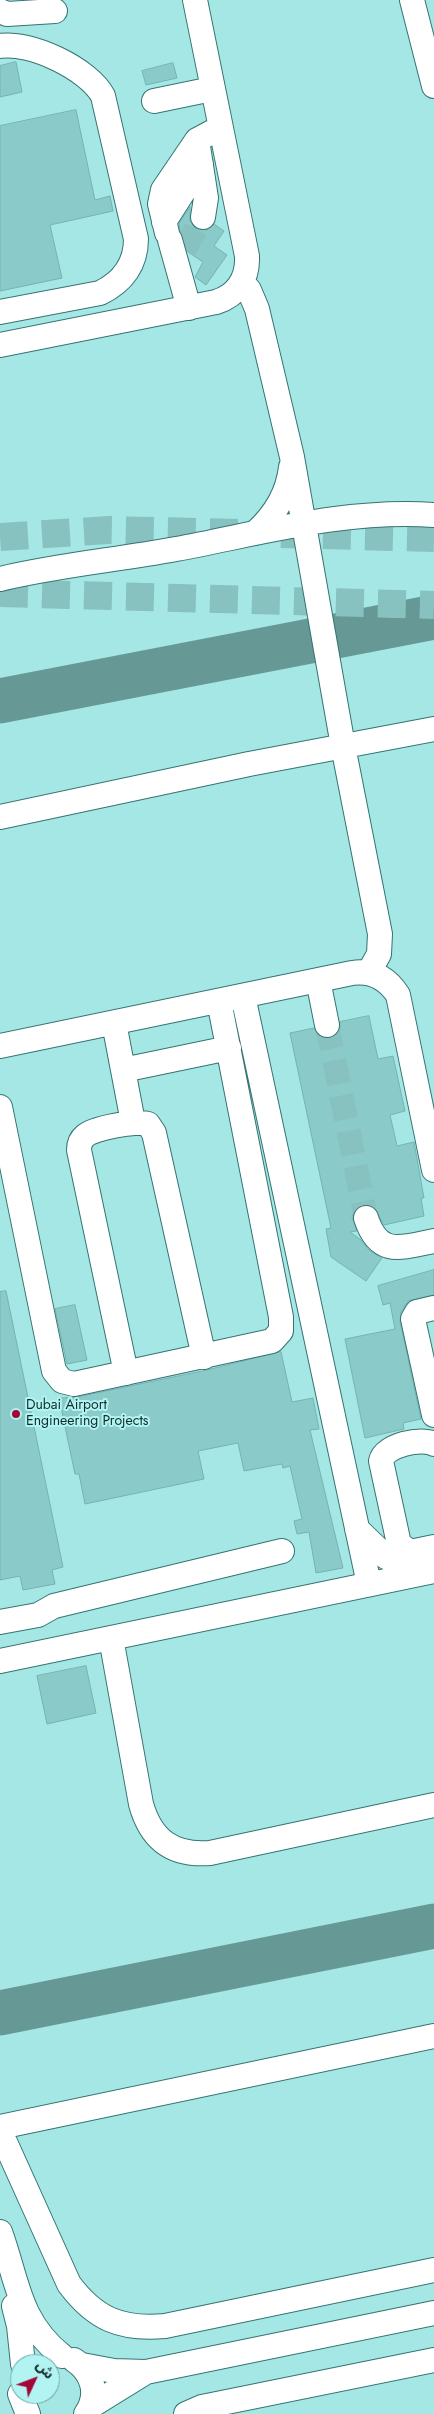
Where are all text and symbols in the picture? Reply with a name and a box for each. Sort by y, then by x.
place label: Dubai Airport Engineering Projects [26,1398,148,1430]
marker: Dubai Airport Engineering Projects [10,1408,22,1420]
north arrow [10,2354,60,2404]
text: ش [31,2356,59,2383]

